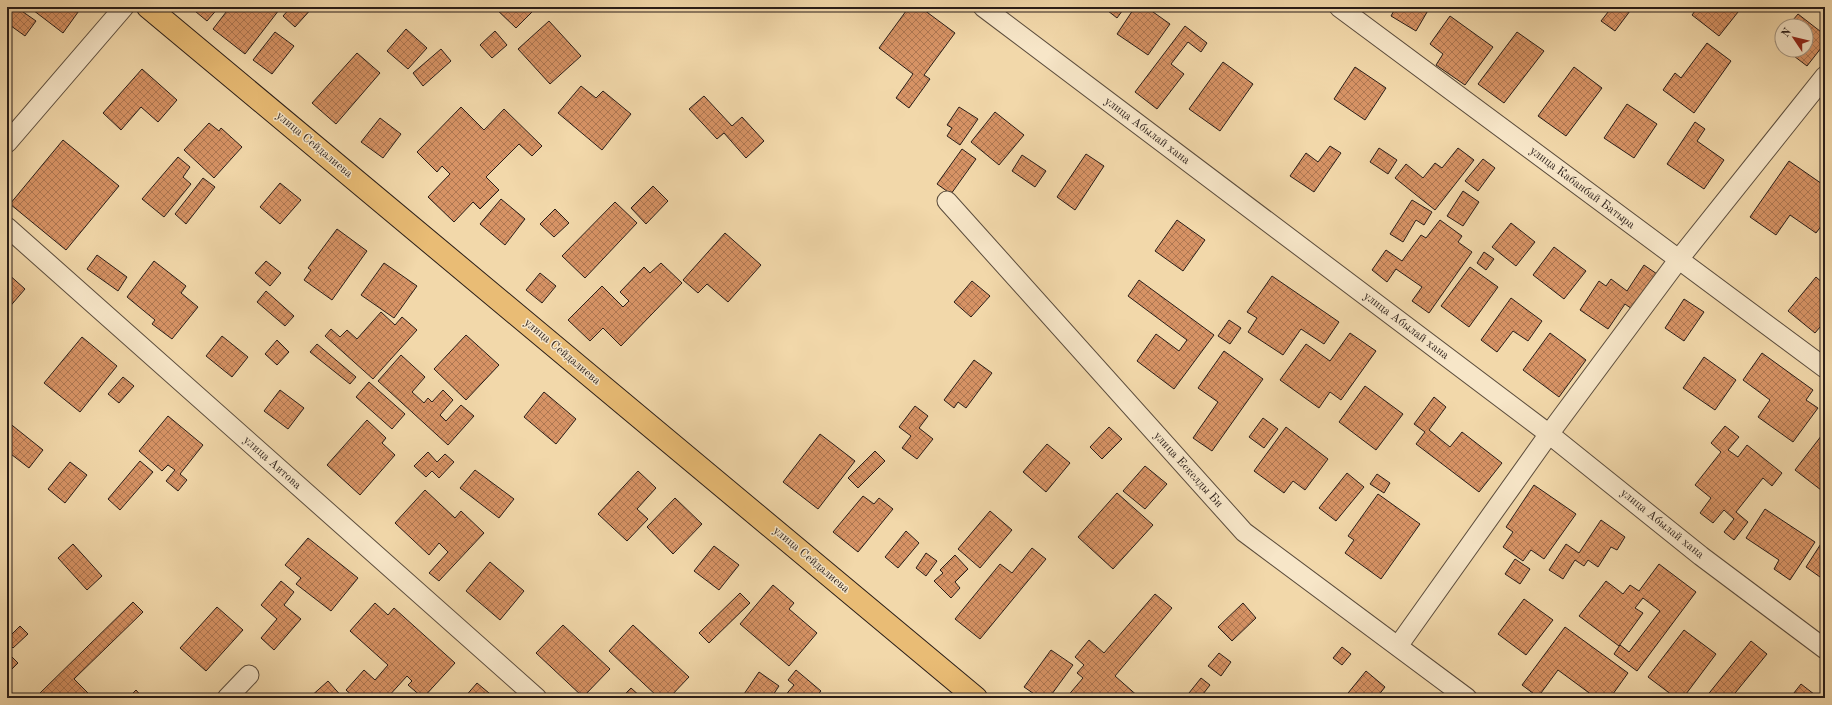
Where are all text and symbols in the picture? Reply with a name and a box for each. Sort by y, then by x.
north arrow [1774,18,1814,58]
text: N [1780,26,1794,40]
street label: улица Абылай хана [1102,95,1192,167]
street label: улица Сейдалиева [274,110,355,180]
street label: улица Кабанбай Батыра [1527,145,1637,231]
street label: улица Абылай хана [1361,290,1451,362]
street label: улица Сейдалиева [522,317,603,387]
street label: улица Ескелды Би [1151,430,1225,510]
street label: улица Аитова [241,434,303,492]
street label: улица Абылай хана [1618,487,1706,561]
street label: улица Сейдалиева [771,525,852,595]

